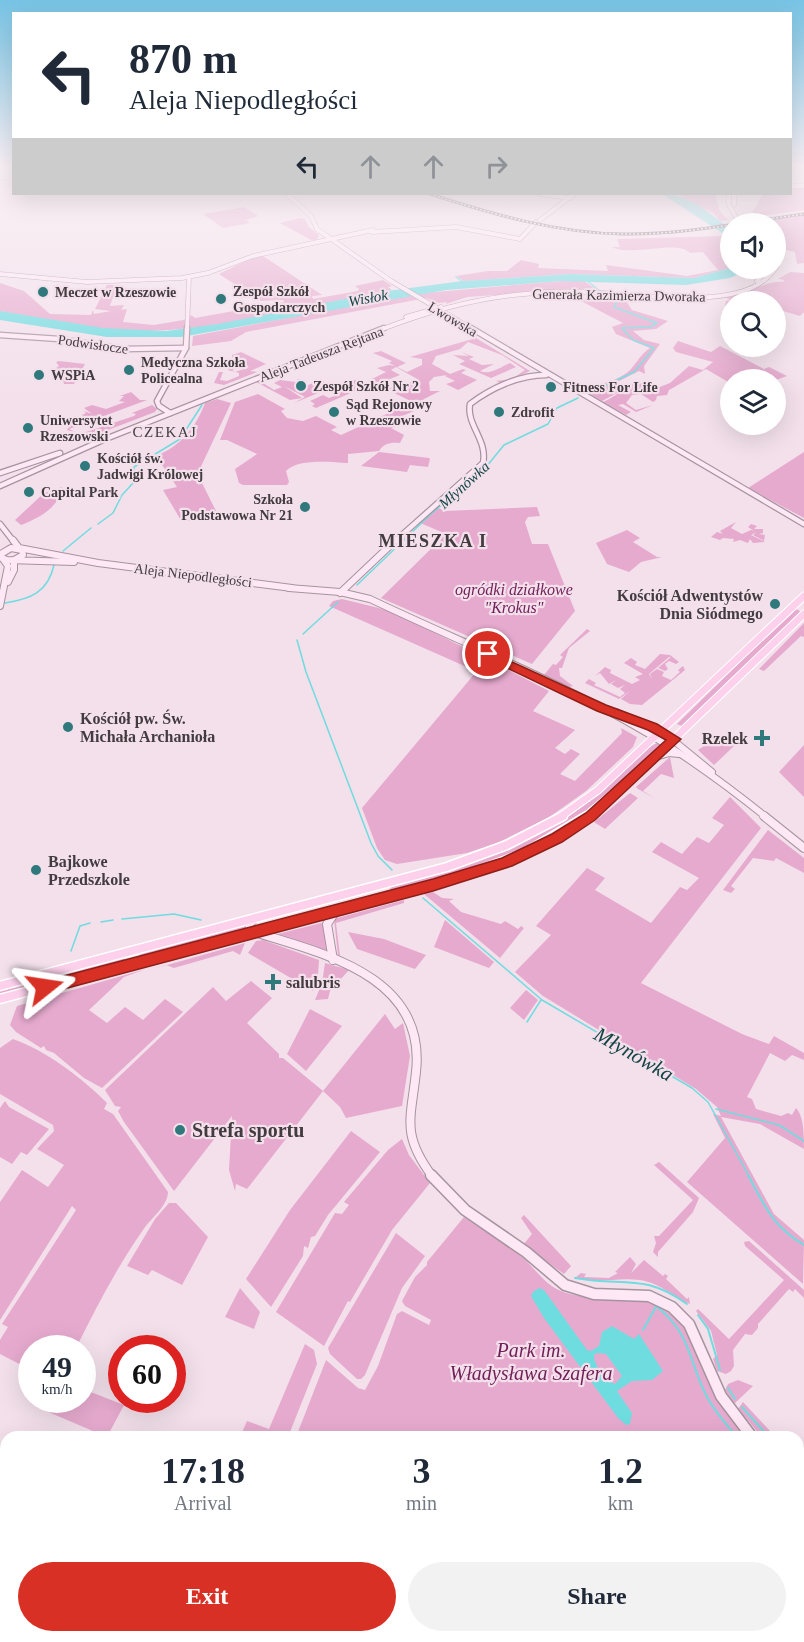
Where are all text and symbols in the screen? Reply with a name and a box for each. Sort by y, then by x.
icon: left [30,36,108,114]
text: 870 m [129,36,238,82]
text: Aleja Niepodległości [129,85,358,115]
icon: left [291,150,324,183]
icon: ahead [354,150,387,183]
icon: ahead [417,150,450,183]
icon: right [480,150,513,183]
map controls [720,213,786,435]
button: sound [720,213,786,279]
place label: Zespół Szkół Gospodarczych [233,284,326,315]
marker: Meczet w Rzeszowie [36,285,50,299]
place label: Meczet w Rzeszowie [55,285,176,300]
street label: Generała Kazimierza Dworaka [532,286,707,305]
water label: Wisłok [347,287,389,309]
button: search [720,291,786,357]
marker: Zespół Szkół Gospodarczych [214,292,228,306]
street label: Lwowska [426,299,481,340]
street label: Aleja Tadeusza Rejtana [257,324,386,385]
street label: Podwisłocze [57,332,129,357]
place label: Medyczna Szkoła Policealna [141,355,246,386]
marker: Medyczna Szkoła Policealna [122,363,136,377]
marker: WSPiA [32,368,46,382]
place label: WSPiA [51,368,96,383]
button: layers [720,369,786,435]
marker: Zespół Szkół Nr 2 [294,379,308,393]
place label: Zespół Szkół Nr 2 [313,379,419,394]
marker: Fitness For Life [544,380,558,394]
place label: Fitness For Life [563,380,658,395]
place label: Sąd Rejonowy w Rzeszowie [346,397,432,428]
marker: Sąd Rejonowy w Rzeszowie [327,405,341,419]
marker: Zdrofit [492,405,506,419]
place label: Zdrofit [511,405,555,420]
place label: Uniwersytet Rzeszowski [40,413,113,444]
marker: Uniwersytet Rzeszowski [21,421,35,435]
district label: CZEKAJ [133,424,197,440]
place label: Kościół św. Jadwigi Królowej [97,451,203,482]
water label: Młynówka [435,458,493,513]
marker: Kościół św. Jadwigi Królowej [78,459,92,473]
marker: Capital Park [22,485,36,499]
place label: Capital Park [41,485,119,500]
place label: Szkoła Podstawowa Nr 21 [181,492,293,523]
marker: Szkoła Podstawowa Nr 21 [298,500,312,514]
district label: MIESZKA I [378,531,488,551]
street label: Aleja Niepodległości [133,561,253,590]
park label: ogródki działkowe "Krokus" [455,581,573,616]
place label: Kościół Adwentystów Dnia Siódmego [617,587,763,623]
marker: Kościół Adwentystów Dnia Siódmego [768,597,782,611]
pin [462,628,513,679]
icon: arrive [471,637,504,670]
place label: Kościół pw. Św. Michała Archanioła [80,709,215,745]
marker: Kościół pw. Św. Michała Archanioła [61,720,75,734]
marker: Rzelek [753,729,771,747]
place label: Rzelek [702,730,748,747]
place label: Bajkowe Przedszkole [48,853,130,888]
marker: Bajkowe Przedszkole [29,863,43,877]
position arrow [13,955,77,1019]
marker: salubris [264,973,282,991]
place label: salubris [286,974,340,991]
water label: Młynówka [589,1021,678,1086]
place label: Strefa sportu [192,1119,304,1142]
marker: Strefa sportu [173,1123,187,1137]
speed limit sign: 60 [108,1335,186,1413]
park label: Park im. Władysława Szafera [450,1339,612,1385]
text: 49 [42,1350,72,1383]
text: km/h [42,1381,72,1397]
text: 17:18 [161,1451,245,1491]
text: 3 [413,1451,431,1491]
text: 1.2 [598,1451,643,1491]
text: Arrival [174,1492,232,1514]
text: min [406,1492,437,1514]
text: km [608,1492,633,1514]
button: Exit [18,1562,396,1631]
button: Share [408,1562,786,1631]

